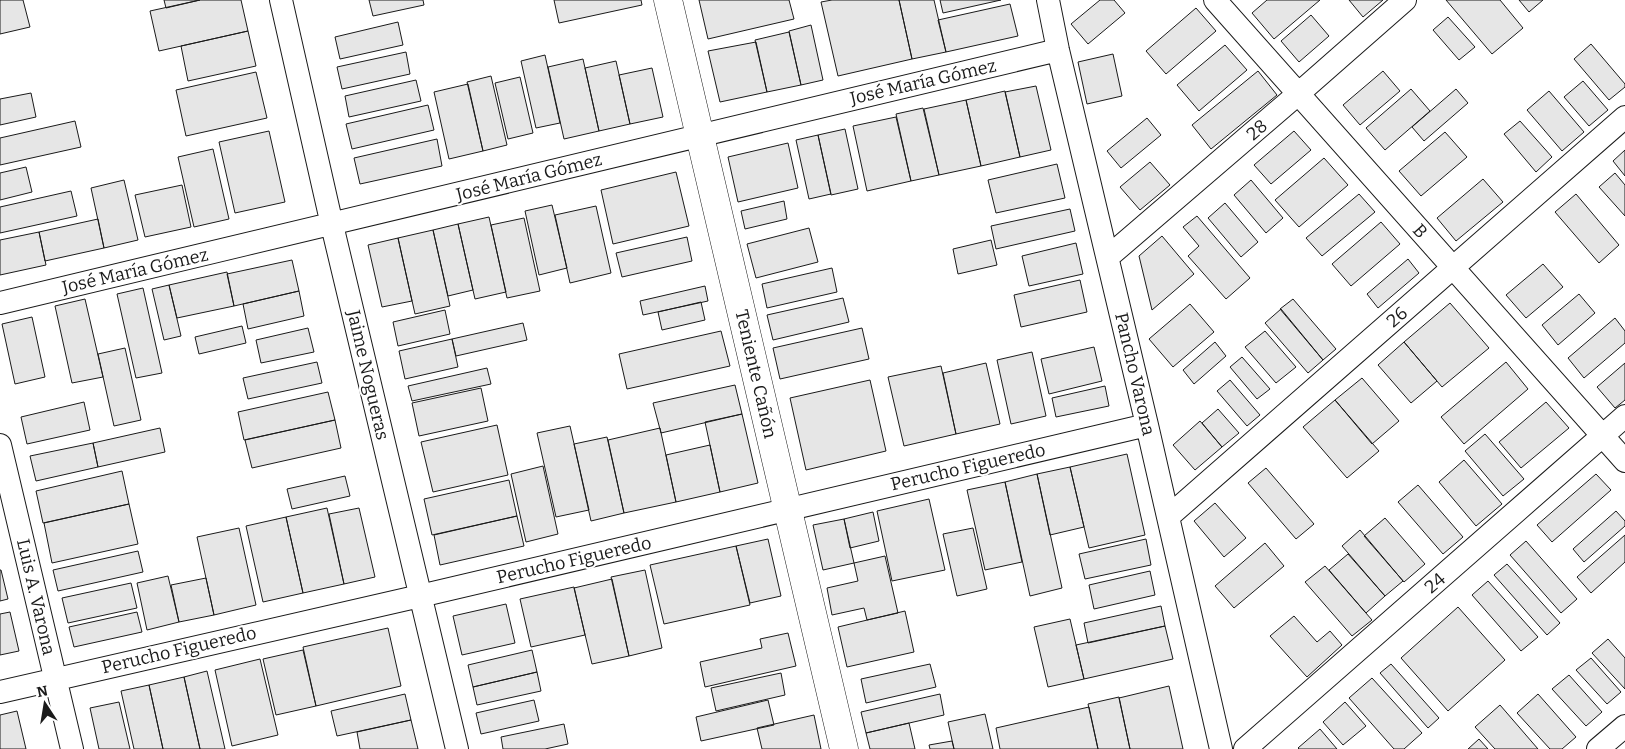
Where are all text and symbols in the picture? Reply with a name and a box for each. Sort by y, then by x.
street label: José María Gómez [847,54,998,110]
street label: 28 [1242,115,1272,145]
street label: José María Gómez [453,148,604,206]
street label: B [1408,219,1432,243]
street label: José María Gómez [59,243,210,299]
street label: 26 [1382,302,1412,332]
street label: Jaime Nogueras [342,307,394,442]
street label: Teniente Cañón [731,307,782,441]
street label: Pancho Varona [1110,310,1160,438]
street label: Perucho Figueredo [889,439,1047,495]
street label: Perucho Figueredo [495,532,653,588]
street label: Luis A. Varona [12,537,60,657]
street label: 24 [1420,568,1450,598]
street label: Perucho Figueredo [100,622,258,678]
north arrow [20,679,70,729]
text: N [35,682,50,701]

